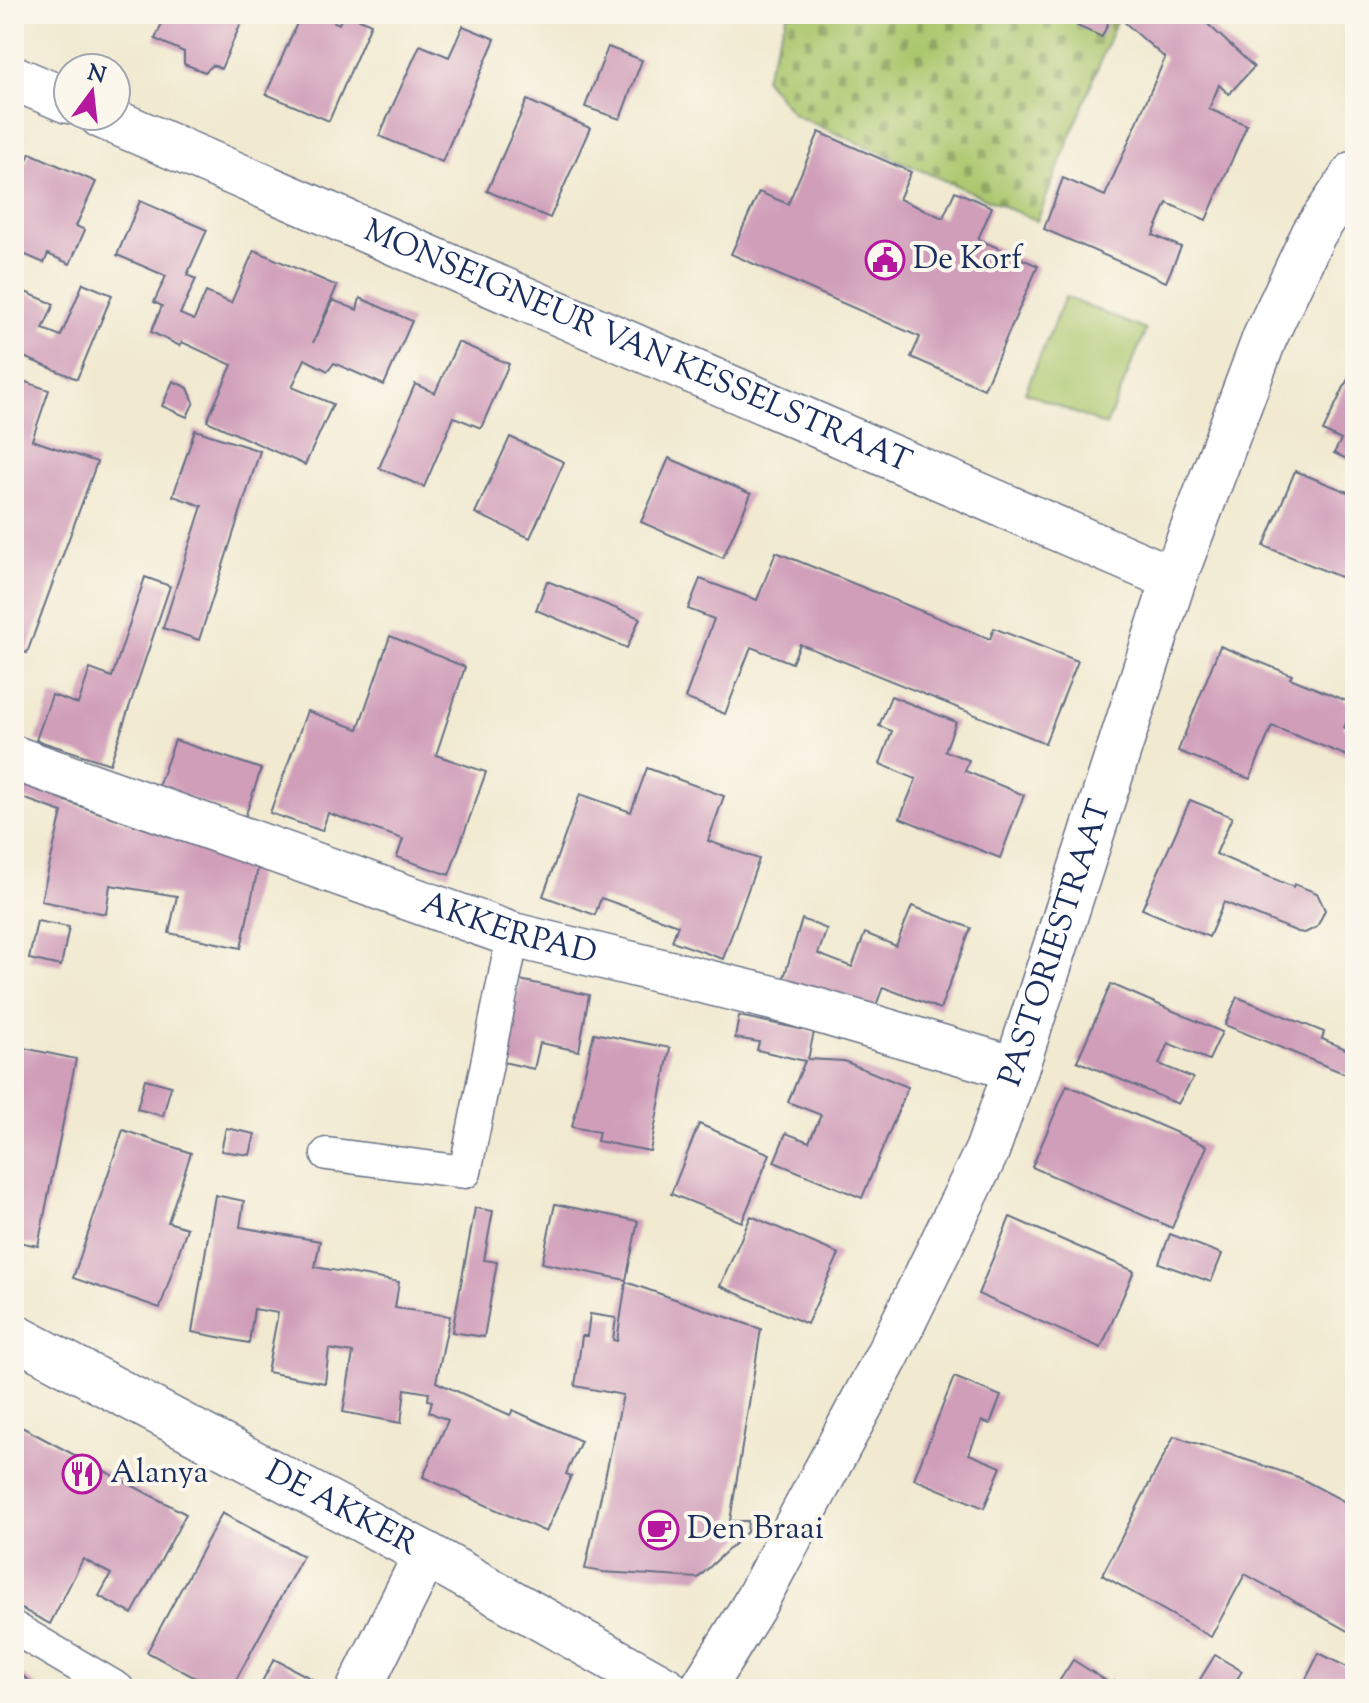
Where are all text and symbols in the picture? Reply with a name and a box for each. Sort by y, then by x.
north arrow [52,52,132,132]
text: N [84,58,109,93]
street label: MONSEIGNEUR VAN KESSELSTRAAT [356,209,918,486]
place label: De Korf [913,237,1024,283]
public building icon: De Korf [864,239,906,281]
street label: PASTORIESTRAAT [989,794,1124,1093]
street label: AKKERPAD [415,881,601,977]
street label: DE AKKER [257,1450,425,1568]
place label: Alanya [110,1451,209,1497]
restaurant icon: Alanya [61,1453,103,1495]
place label: Den Braai [687,1507,824,1553]
cafe icon: Den Braai [638,1509,680,1551]

